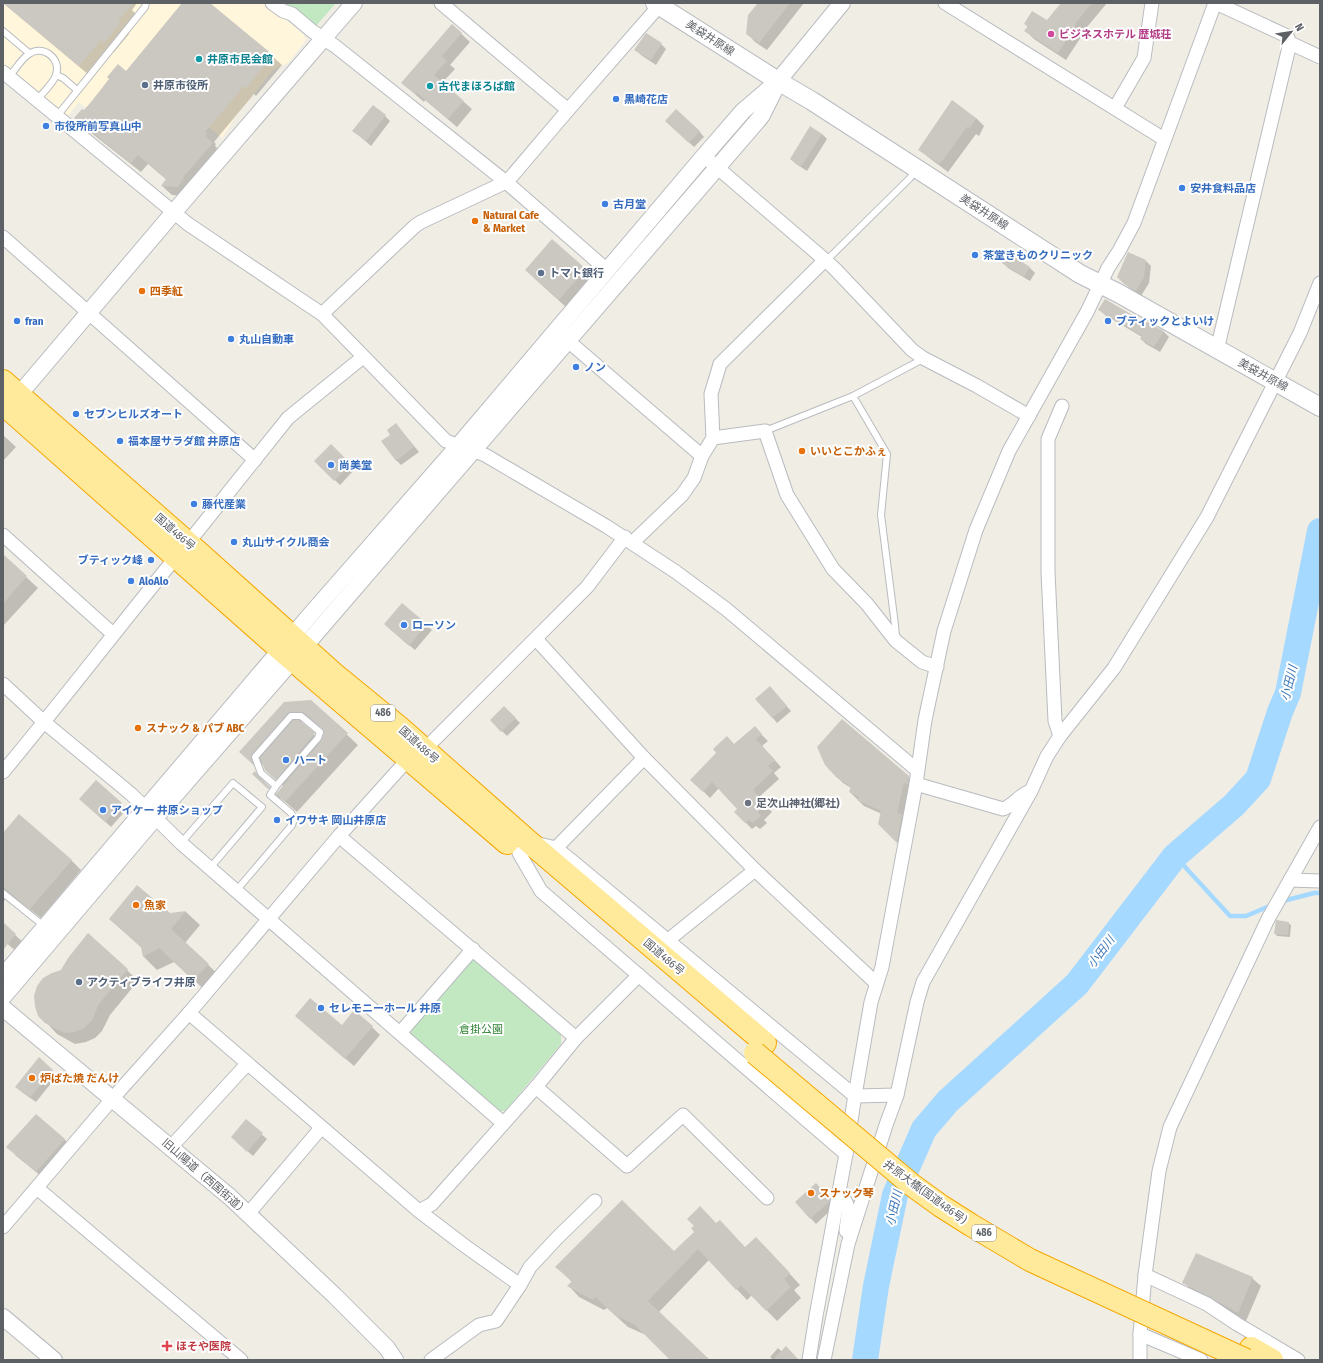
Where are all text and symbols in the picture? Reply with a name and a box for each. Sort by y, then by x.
north arrow [1271,12,1311,52]
street label: 美袋井原線 [683,18,737,58]
text: N [1292,21,1307,33]
place label: ビジネスホテル 歴城荘 [1059,28,1171,41]
marker: ビジネスホテル 歴城荘 [1046,29,1056,39]
place label: 井原市民会館 [207,53,273,66]
marker: 井原市民会館 [194,54,204,64]
place label: 井原市役所 [153,79,208,92]
marker: 井原市役所 [140,80,150,90]
place label: 古代まほろば館 [438,80,515,93]
marker: 古代まほろば館 [425,81,435,91]
place label: 黒崎花店 [624,93,668,106]
marker: 黒崎花店 [611,94,621,104]
place label: 市役所前写真山中 [54,120,142,133]
marker: 市役所前写真山中 [41,121,51,131]
place label: 安井食料品店 [1190,182,1256,195]
marker: 安井食料品店 [1177,183,1187,193]
street label: 美袋井原線 [957,192,1011,232]
place label: 古月堂 [613,198,646,211]
marker: 古月堂 [600,199,610,209]
place label: Natural Cafe & Market [483,209,540,235]
marker: Natural Cafe & Market [470,216,480,226]
place label: 茶堂きものクリニック [983,249,1093,262]
marker: 茶堂きものクリニック [970,250,980,260]
place label: トマト銀行 [549,267,604,280]
marker: トマト銀行 [536,268,546,278]
place label: 四季紅 [150,285,183,298]
marker: 四季紅 [137,286,147,296]
place label: fran [25,315,44,328]
place label: ブティックとよいけ [1116,315,1214,328]
marker: fran [12,316,22,326]
marker: ブティックとよいけ [1103,316,1113,326]
place label: 丸山自動車 [239,333,294,346]
marker: 丸山自動車 [226,334,236,344]
street label: 美袋井原線 [1236,356,1290,394]
place label: ノン [584,361,606,374]
marker: ノン [571,362,581,372]
place label: セブンヒルズオート [84,408,183,421]
marker: セブンヒルズオート [71,409,81,419]
place label: 福本屋サラダ館 井原店 [128,435,240,448]
marker: 福本屋サラダ館 井原店 [115,436,125,446]
place label: いいとこかふぇ [810,445,887,458]
marker: いいとこかふぇ [797,446,807,456]
place label: 尚美堂 [339,459,372,472]
marker: 尚美堂 [326,460,336,470]
place label: 藤代産業 [202,498,246,511]
marker: 藤代産業 [189,499,199,509]
street label: 国道486号 [152,511,198,553]
place label: 丸山サイクル商会 [242,536,329,549]
marker: 丸山サイクル商会 [229,537,239,547]
place label: ブティック峰 [78,554,143,567]
marker: ブティック峰 [146,555,156,565]
place label: AloAlo [138,575,169,588]
marker: AloAlo [126,576,136,586]
place label: ローソン [412,619,456,632]
marker: ローソン [399,620,409,630]
water label: 小田川 [1278,662,1301,702]
road number: 486 [371,705,395,721]
place label: スナック & パブ ABC [146,722,245,735]
marker: スナック & パブ ABC [133,723,143,733]
street label: 国道486号 [396,724,442,766]
place label: ハート [294,754,327,767]
marker: ハート [281,755,291,765]
place label: 足次山神社(郷社) [756,797,840,810]
marker: 足次山神社(郷社) [743,798,753,808]
place label: アイケー 井原ショップ [111,804,223,817]
marker: アイケー 井原ショップ [98,805,108,815]
place label: イワサキ 岡山井原店 [285,814,386,827]
marker: イワサキ 岡山井原店 [272,815,282,825]
place label: 魚家 [144,899,166,912]
marker: 魚家 [131,900,141,910]
water label: 小田川 [1085,932,1119,971]
street label: 国道486号 [641,936,687,978]
place label: アクティブライフ井原 [87,976,196,989]
marker: アクティブライフ井原 [74,977,84,987]
place label: セレモニーホール 井原 [329,1002,441,1015]
marker: セレモニーホール 井原 [316,1003,326,1013]
park label: 倉掛公園 [459,1023,503,1036]
place label: 炉ばた焼 だんけ [40,1072,119,1085]
marker: 炉ばた焼 だんけ [27,1073,37,1083]
street label: 旧山陽道（西国街道） [159,1136,251,1218]
street label: 井原大橋(国道486号) [881,1157,969,1227]
place label: スナック琴 [819,1187,874,1200]
water label: 小田川 [883,1187,905,1227]
marker: スナック琴 [806,1188,816,1198]
road number: 486 [972,1225,996,1241]
marker: ほそや医院 [161,1340,173,1352]
place label: ほそや医院 [176,1340,231,1353]

